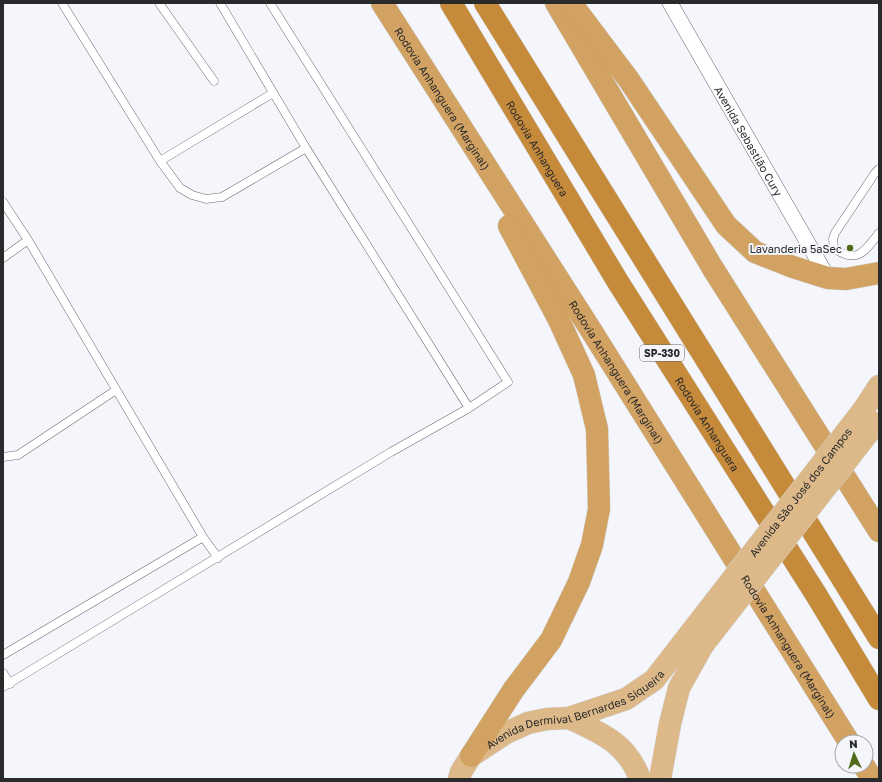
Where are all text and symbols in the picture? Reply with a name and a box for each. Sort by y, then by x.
street label: Rodovia Anhanguera (Marginal) [393,25,493,172]
street label: Avenida Sebastião Cury [713,84,786,198]
street label: Rodovia Anhanguera [504,98,571,198]
place label: Lavanderia 5aSec [749,242,842,255]
marker: Lavanderia 5aSec [845,243,855,253]
street label: Rodovia Anhanguera (Marginal) [567,298,667,446]
road number: SP-330 [640,345,684,361]
street label: Rodovia Anhanguera [673,374,743,473]
street label: Avenida São José dos Campos [746,425,854,559]
street label: Rodovia Anhanguera (Marginal) [739,572,839,720]
street label: Avenida Dermival Bernardes Siqueira [483,667,666,751]
north arrow [834,734,874,774]
text: N [849,737,858,750]

